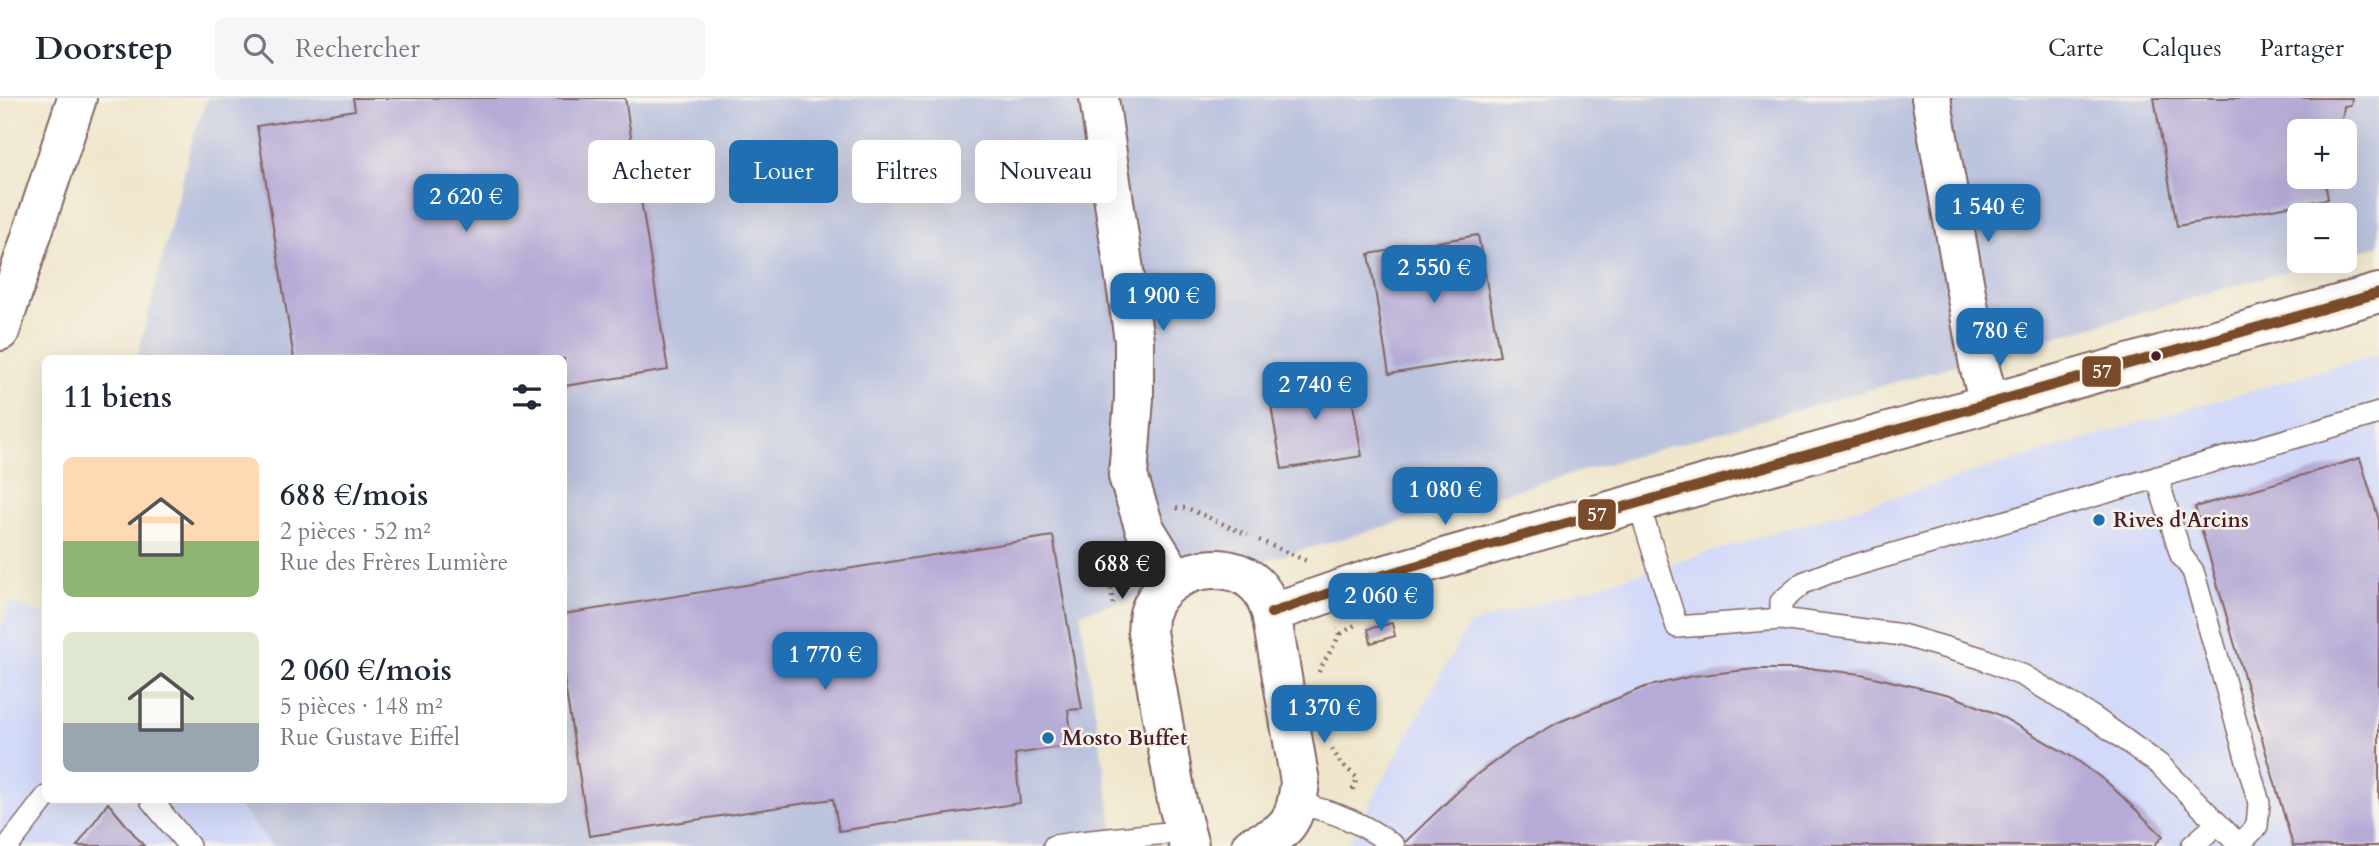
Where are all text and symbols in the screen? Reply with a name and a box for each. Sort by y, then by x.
search box [215,17,705,80]
text: Doorstep [35,26,173,71]
icon: search [239,29,277,67]
text: Rechercher [295,31,420,66]
text: Carte [2048,32,2104,65]
text: Calques [2142,32,2222,65]
text: Partager [2260,32,2344,65]
map controls [2287,119,2357,273]
button: + [2287,119,2357,189]
chip: Acheter [588,140,715,203]
chip: Louer [729,140,838,203]
chip: Filtres [852,140,961,203]
chip: Nouveau [975,140,1117,203]
pin: 2 620 € [401,174,531,234]
text: 2 620 € [429,181,503,212]
pin: 1 540 € [1923,184,2053,244]
text: 1 540 € [1951,191,2025,222]
button: − [2287,203,2357,273]
pin: 2 550 € [1369,246,1499,305]
text: 2 550 € [1397,252,1471,283]
pin: 1 900 € [1098,274,1228,333]
text: 1 900 € [1126,280,1200,311]
pin: 780 € [1951,308,2049,368]
text: 780 € [1972,315,2028,346]
unlabelled marker [2149,349,2163,363]
line badge: 57 [2081,355,2122,388]
text: 57 [2092,359,2112,385]
pin: 2 740 € [1250,362,1380,422]
text: 2 740 € [1278,369,1352,400]
text: 11 biens [63,377,172,418]
icon: filters [508,378,546,416]
pin: 1 080 € [1380,468,1510,527]
text: 1 080 € [1408,474,1482,505]
text: 688 €/mois [280,475,428,516]
icon: home [119,485,203,569]
line badge: 57 [1577,498,1617,531]
text: 57 [1587,502,1607,528]
place label: Rives d'Arcins [2113,506,2249,535]
marker: Rives d'Arcins [2091,512,2107,528]
text: 2 pièces · 52 m² [280,516,431,547]
pin: 688 € [1073,542,1171,601]
text: Rue des Frères Lumière [280,547,508,578]
text: 688 € [1094,548,1150,579]
pin: 2 060 € [1316,574,1446,633]
text: 2 060 € [1344,580,1418,611]
pin: 1 770 € [760,632,890,692]
text: 1 770 € [788,639,862,670]
text: 2 060 €/mois [280,650,452,691]
icon: home [119,660,203,744]
pin: 1 370 € [1259,686,1389,745]
text: 5 pièces · 148 m² [280,691,443,722]
text: 1 370 € [1287,692,1361,723]
text: Rue Gustave Eiffel [280,722,460,753]
place label: Mosto Buffet [1062,724,1188,753]
marker: Mosto Buffet [1040,730,1056,746]

